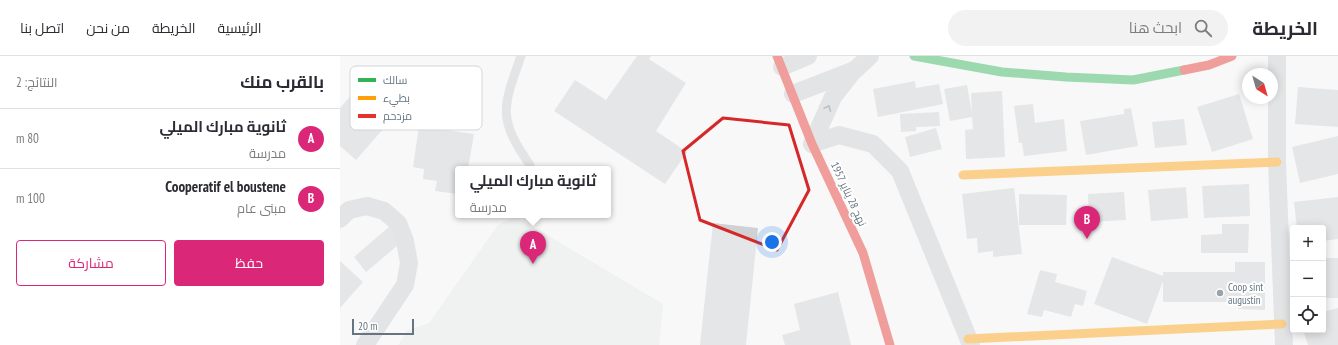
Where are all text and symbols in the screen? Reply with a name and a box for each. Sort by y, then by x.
search box [948,10,1228,46]
text: الخريطة [1252,16,1318,40]
icon: search [1192,17,1214,39]
text: ابحث هنا [1129,18,1182,37]
text: اتصل بنا [20,19,64,37]
text: من نحن [86,19,130,37]
text: الخريطة [152,19,196,37]
text: الرئيسية [218,19,262,37]
legend [350,66,482,130]
north arrow [1242,68,1278,104]
text: بالقرب منك [240,71,324,93]
text: سالك [383,73,407,87]
text: النتائج: 2 [16,74,57,91]
text: بطيء [383,91,410,107]
one-way arrow [823,105,831,112]
text: مزدحم [383,109,412,124]
text: ثانوية مبارك الميلي [160,117,286,136]
text: 80 m [16,130,39,147]
text: A [308,130,314,147]
text: مدرسة [249,145,286,162]
street label: نهج 28 يناير 1957 [827,160,870,229]
popup [455,166,611,218]
text: ثانوية مبارك الميلي [470,171,596,190]
text: Cooperatif el boustene [165,177,286,196]
text: 100 m [16,190,45,207]
text: B [308,190,314,207]
text: مدرسة [470,199,507,216]
text: مبنى عام [237,200,286,217]
pin: B [1074,206,1100,239]
map controls [1290,225,1326,333]
button: + [1290,225,1326,261]
pin: A [520,231,546,264]
your location [762,232,782,252]
button: مشاركة [16,240,166,286]
button: حفظ [174,240,324,286]
button: − [1290,261,1326,297]
place label: Coop sint augustin [1228,280,1263,307]
marker: Coop sint augustin [1215,288,1225,298]
button: locate [1290,297,1326,333]
scale bar [352,317,414,336]
text: 20 m [358,319,377,333]

